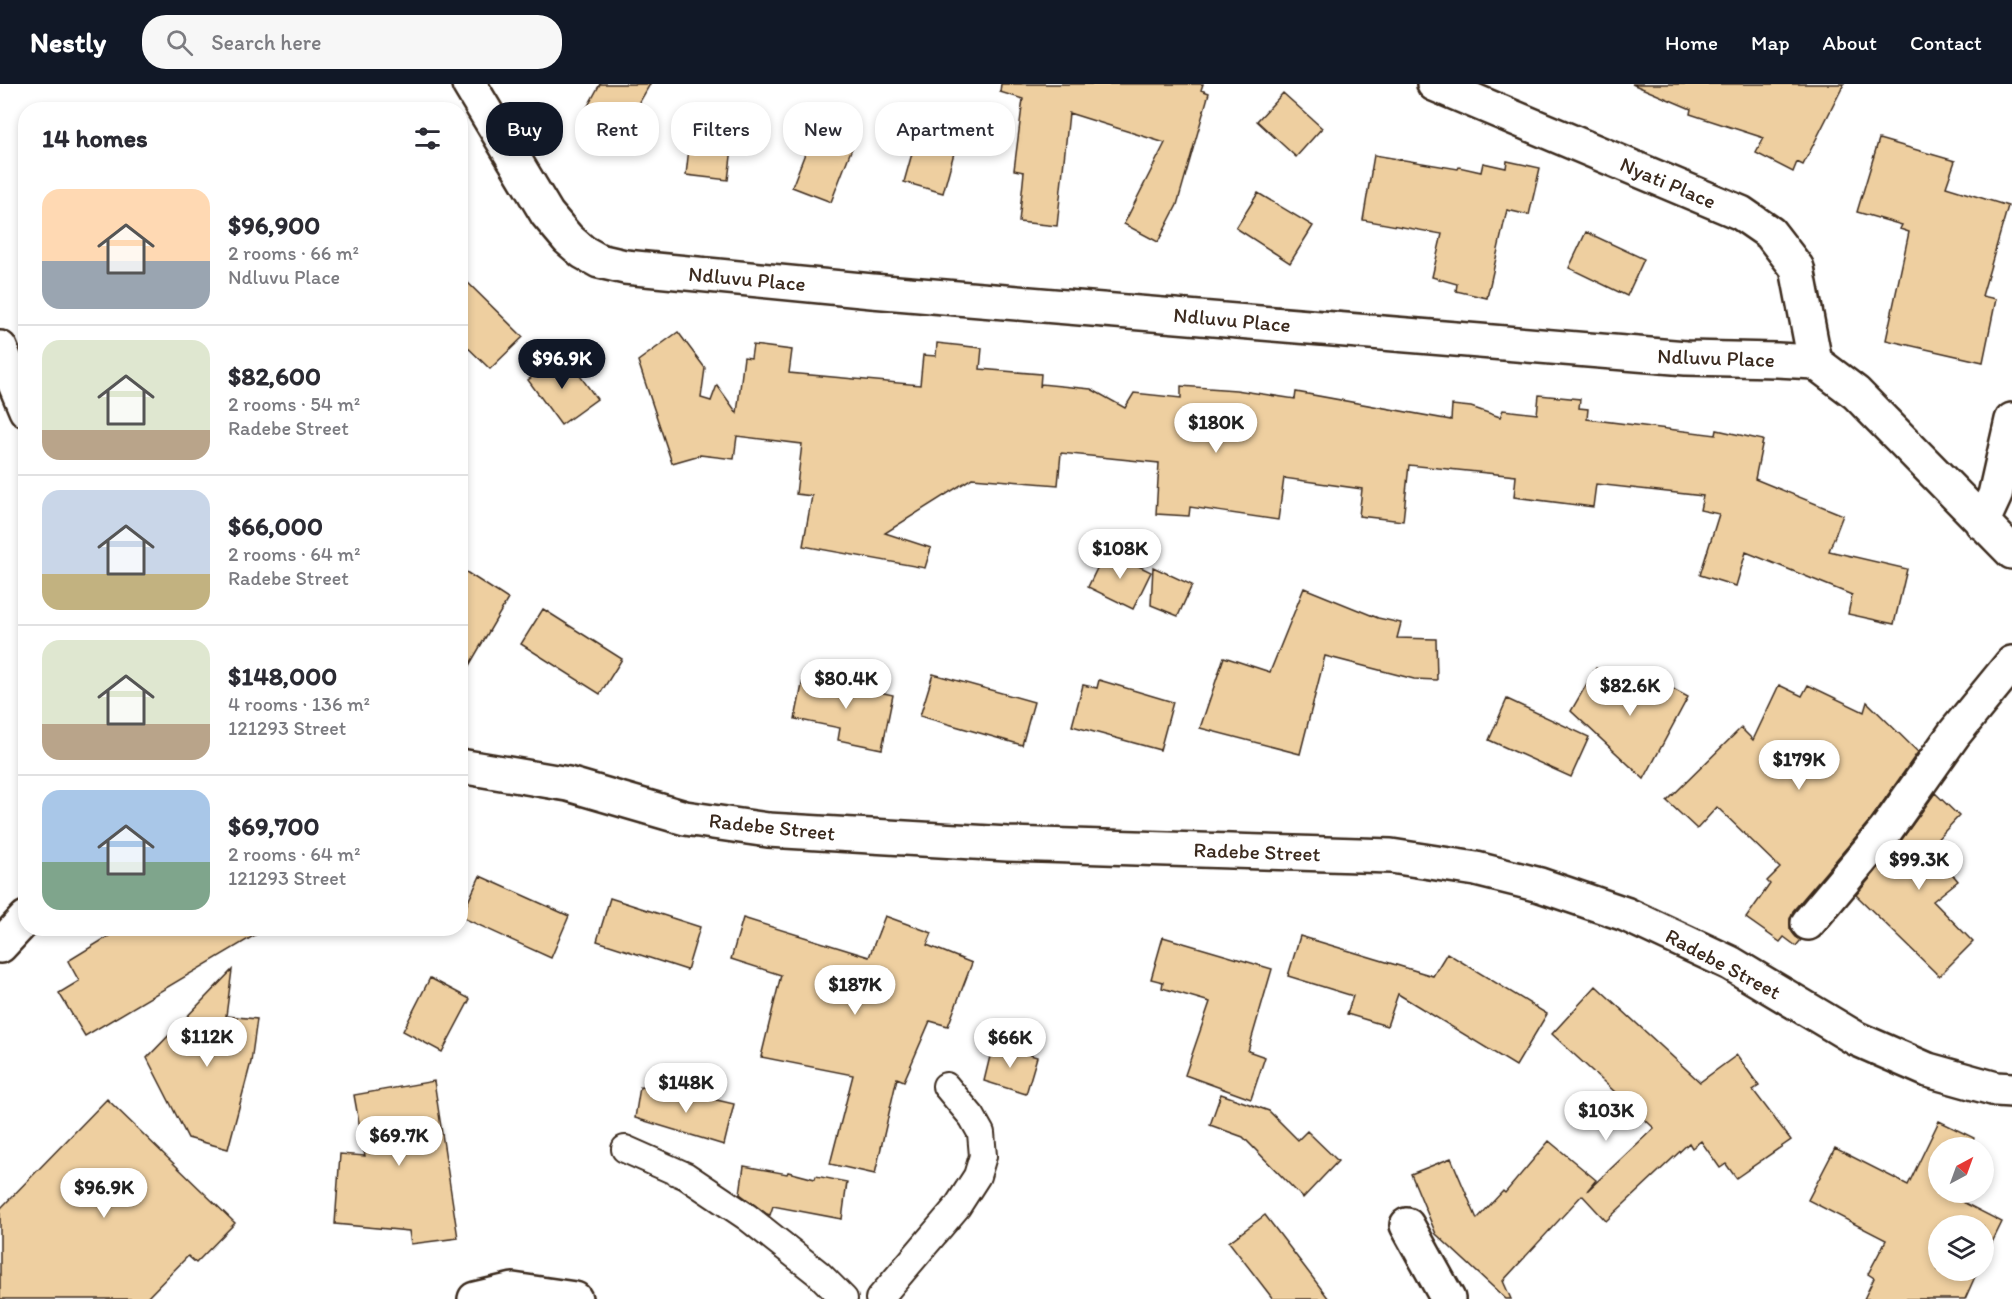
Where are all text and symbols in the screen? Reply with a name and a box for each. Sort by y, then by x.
search box [142,15,562,69]
text: Nestly [30,25,106,59]
icon: search [163,26,196,59]
text: Search here [211,29,322,56]
text: Home [1665,30,1718,55]
text: Map [1751,30,1790,55]
text: About [1823,30,1877,55]
text: Contact [1910,30,1982,55]
chip: Buy [486,102,563,156]
chip: Rent [575,102,659,156]
chip: Filters [671,102,771,156]
chip: New [783,102,863,156]
chip: Apartment [875,102,1015,156]
text: 14 homes [42,122,148,154]
icon: filters [411,122,444,155]
street label: Nyati Place [1617,151,1720,214]
text: $96,900 [228,209,320,241]
icon: home [90,213,162,285]
text: 2 rooms · 66 m² [228,241,359,265]
street label: Ndluvu Place [687,261,807,296]
text: Ndluvu Place [228,265,340,289]
street label: Ndluvu Place [1172,302,1292,337]
pin: $96.9K [513,339,611,390]
street label: Ndluvu Place [1657,343,1775,372]
text: $96.9K [532,346,592,370]
text: $82,600 [228,360,321,392]
icon: home [90,364,162,436]
text: 2 rooms · 54 m² [228,392,360,416]
pin: $180K [1174,403,1258,454]
text: $180K [1188,410,1244,434]
text: Radebe Street [228,416,349,440]
text: $66,000 [228,510,323,542]
icon: home [90,514,162,586]
pin: $108K [1078,529,1162,580]
text: $108K [1092,536,1148,560]
text: 2 rooms · 64 m² [228,542,360,566]
text: Radebe Street [228,566,349,590]
pin: $80.4K [797,659,895,710]
text: $148,000 [228,660,337,692]
icon: home [90,664,162,736]
text: $80.4K [814,666,878,690]
pin: $82.6K [1581,666,1679,717]
text: $82.6K [1600,673,1660,697]
text: 4 rooms · 136 m² [228,692,370,716]
text: 121293 Street [228,716,346,740]
pin: $179K [1757,740,1841,791]
text: $179K [1773,747,1825,771]
street label: Radebe Street [708,807,837,846]
text: $69,700 [228,810,320,842]
icon: home [90,814,162,886]
street label: Radebe Street [1193,837,1321,866]
pin: $99.3K [1870,840,1968,891]
text: 2 rooms · 64 m² [228,842,360,866]
text: $99.3K [1889,847,1949,871]
text: 121293 Street [228,866,346,890]
street label: Radebe Street [1661,923,1785,1004]
pin: $187K [813,965,897,1016]
text: $187K [828,972,882,996]
pin: $112K [165,1017,249,1068]
pin: $66K [974,1018,1046,1069]
text: $112K [181,1024,233,1048]
text: $66K [988,1025,1032,1049]
pin: $148K [644,1063,728,1114]
text: $148K [658,1070,714,1094]
pin: $103K [1564,1091,1648,1142]
text: $103K [1578,1098,1634,1122]
pin: $69.7K [350,1116,448,1167]
text: $69.7K [370,1123,428,1147]
north arrow [1928,1137,1994,1203]
map controls [1928,1137,1994,1281]
pin: $96.9K [55,1168,153,1219]
text: $96.9K [74,1175,134,1199]
button: layers [1928,1215,1994,1281]

